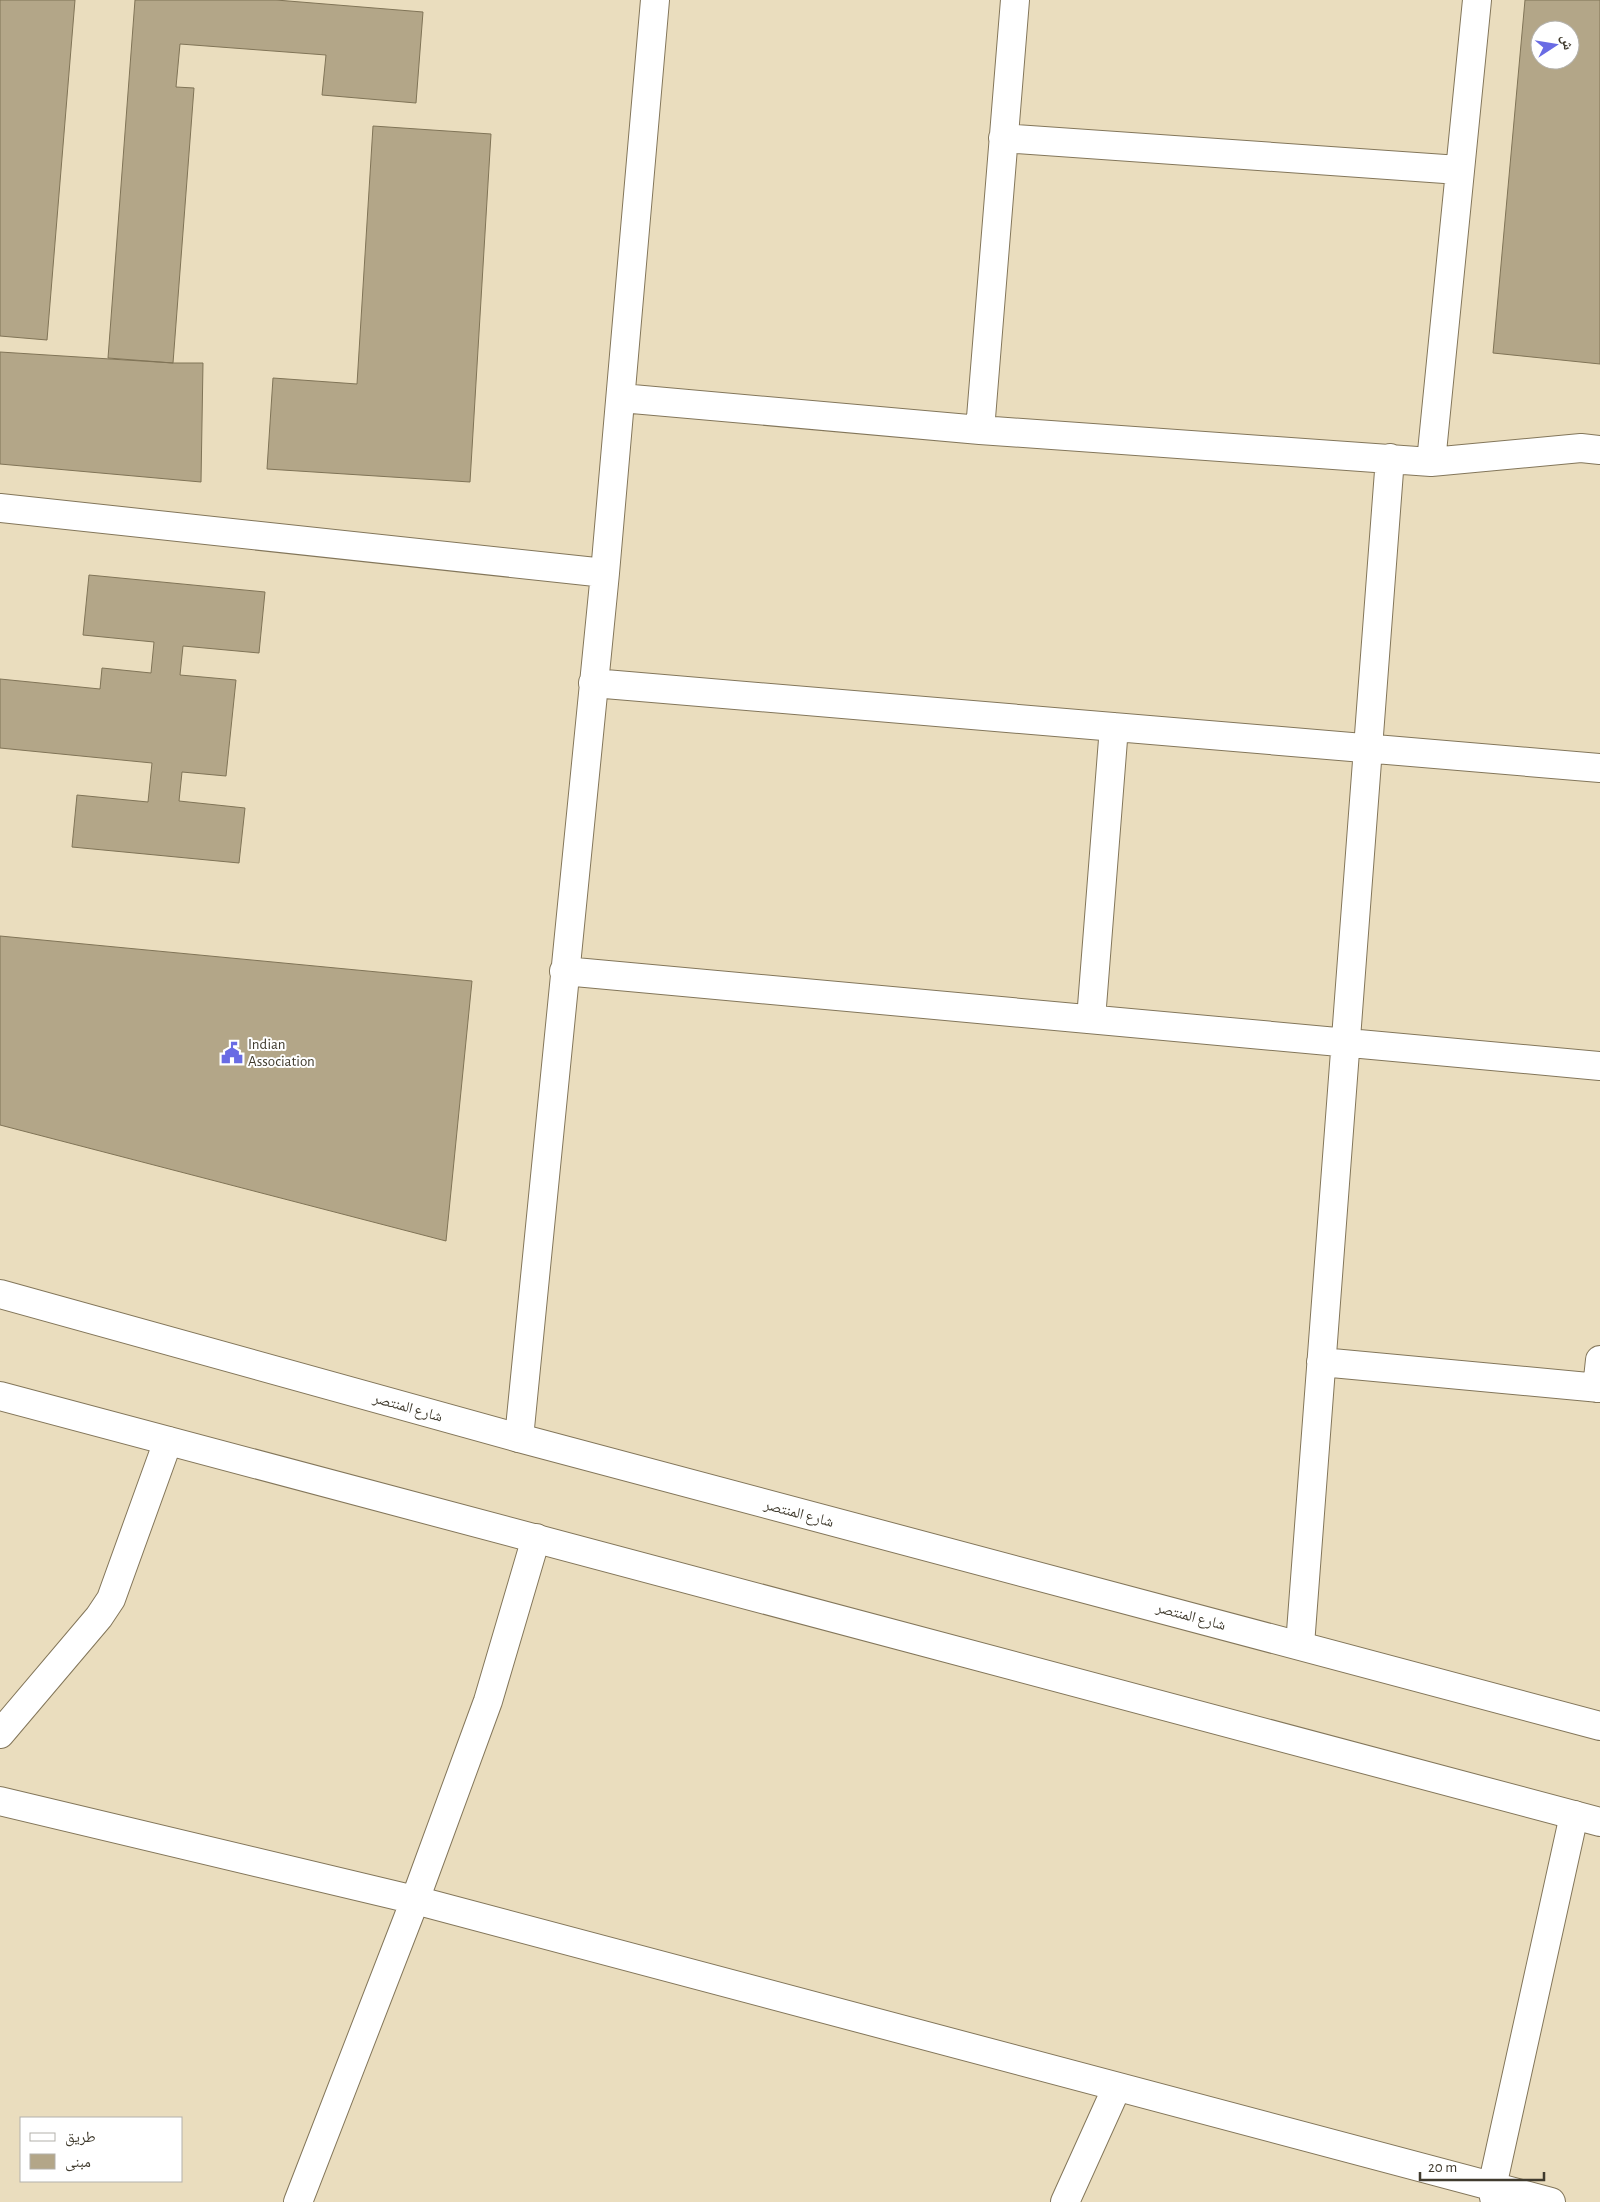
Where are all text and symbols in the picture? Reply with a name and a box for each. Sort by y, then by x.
north arrow [1530,20,1580,70]
text: ش [1557,34,1575,52]
place label: Indian Association [248,1037,315,1069]
public building icon: Indian Association [219,1040,245,1066]
street label: شارع المنتصر [370,1390,444,1426]
street label: شارع المنتصر [761,1497,835,1532]
street label: شارع المنتصر [1153,1600,1227,1635]
legend [20,2117,182,2182]
text: طريق [65,2130,96,2147]
scale bar [1420,2150,1544,2182]
text: مبنى [65,2155,91,2172]
text: 20 m [1428,2160,1457,2175]

